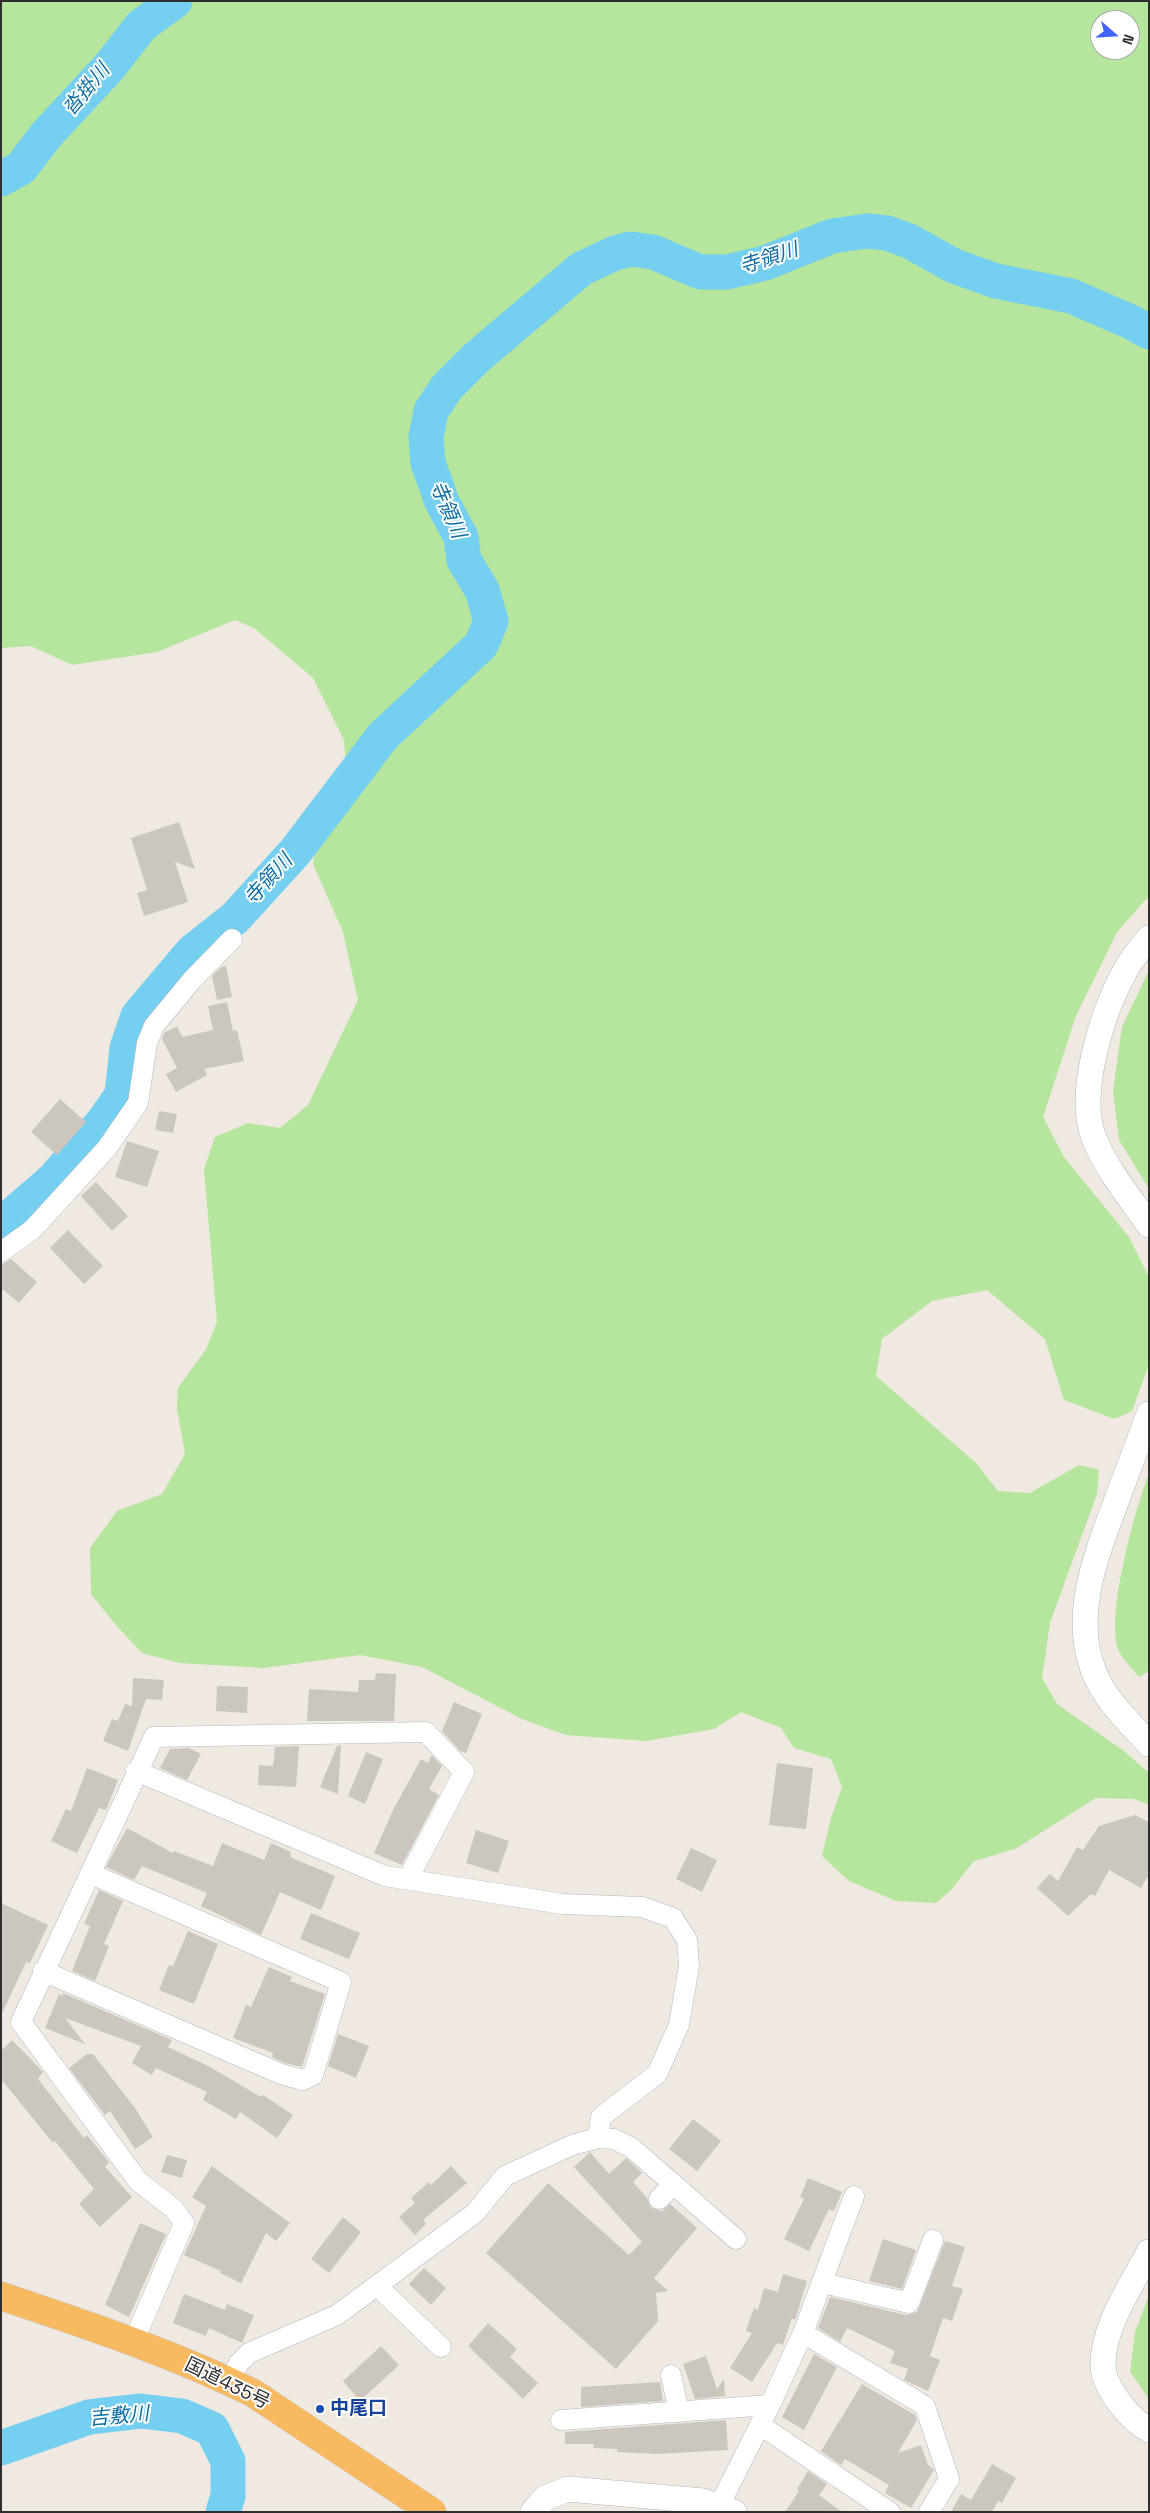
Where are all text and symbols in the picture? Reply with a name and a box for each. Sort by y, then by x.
north arrow [1090,10,1140,60]
text: N [1118,32,1138,47]
water label: 沓掛川 [59,59,115,121]
water label: 寺領川 [737,238,801,280]
water label: 寺領川 [424,478,470,542]
water label: 寺領川 [240,850,298,910]
street label: 国道435号 [181,2354,273,2414]
place label: 中尾口 [330,2398,387,2420]
water label: 吉敷川 [88,2402,150,2432]
marker: 中尾口 [314,2403,326,2415]

